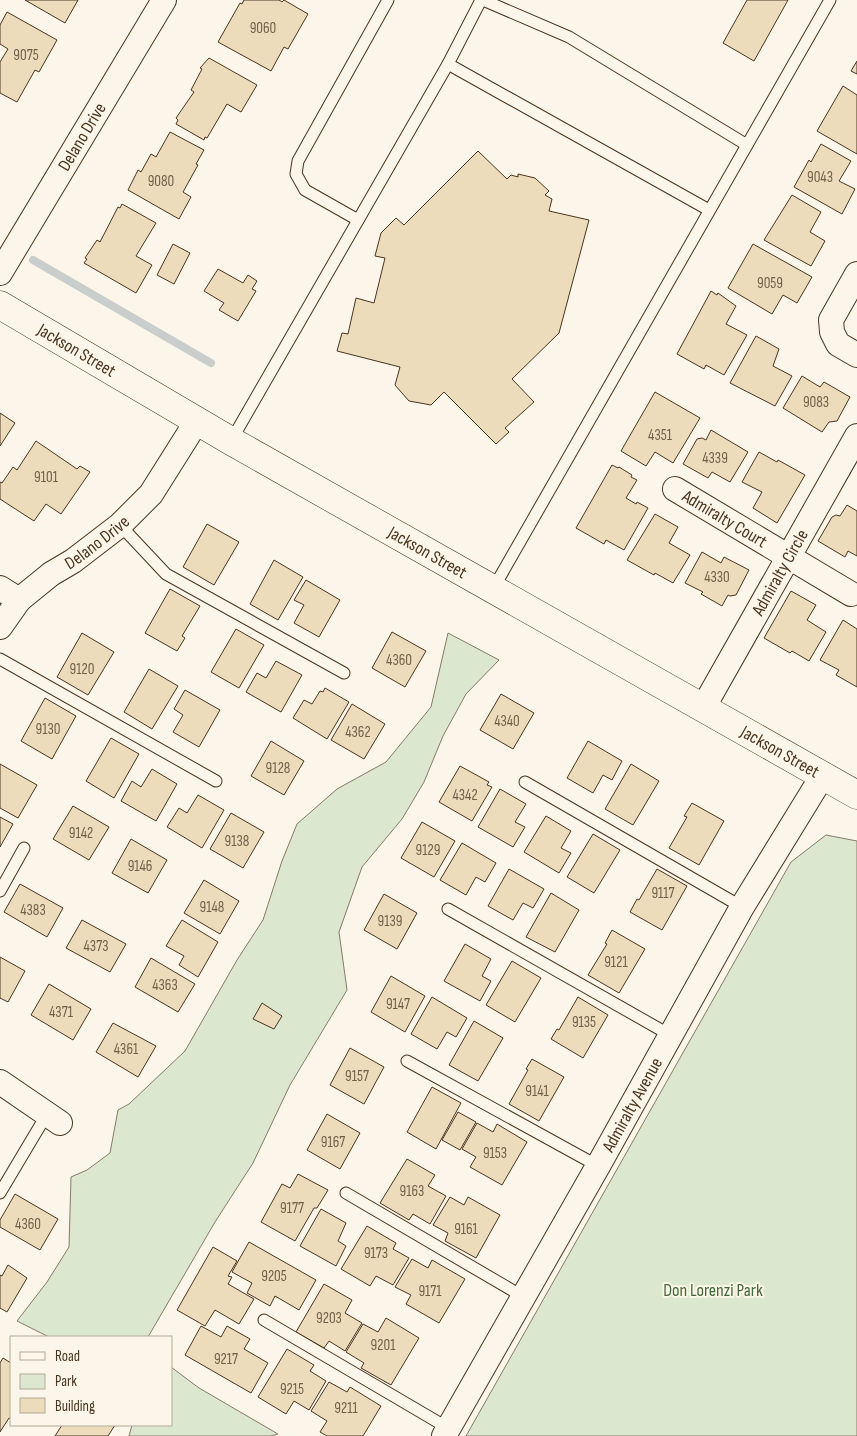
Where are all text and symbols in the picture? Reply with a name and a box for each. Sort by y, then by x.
house number: 9060 [250,19,276,38]
house number: 9075 [13,46,39,65]
street label: Delano Drive [53,99,110,175]
house number: 9043 [807,168,833,187]
house number: 9080 [148,172,174,191]
house number: 9059 [757,274,783,293]
street label: Jackson Street [33,319,120,382]
house number: 9083 [803,393,829,412]
house number: 4351 [648,426,673,445]
house number: 4339 [702,449,728,468]
house number: 9101 [34,468,59,487]
street label: Admiralty Court [678,485,771,552]
street label: Delano Drive [61,511,134,574]
street label: Jackson Street [384,521,471,583]
street label: Admiralty Circle [747,526,812,620]
house number: 4330 [704,568,730,587]
house number: 4360 [386,651,412,670]
house number: 9120 [70,660,94,679]
house number: 4340 [494,712,520,731]
house number: 9130 [36,720,60,739]
street label: Jackson Street [736,721,824,782]
house number: 4362 [345,723,371,742]
house number: 9128 [266,759,290,778]
house number: 4342 [452,786,478,805]
house number: 9142 [69,824,93,843]
house number: 9138 [225,832,249,851]
house number: 9129 [416,841,440,860]
house number: 9146 [128,857,152,876]
house number: 9117 [651,884,675,903]
house number: 9148 [200,898,224,917]
house number: 4383 [20,901,46,920]
house number: 9139 [378,912,402,931]
house number: 4373 [84,937,108,956]
house number: 9121 [604,953,629,972]
house number: 4363 [152,976,178,995]
house number: 9147 [386,995,410,1014]
house number: 4371 [49,1003,74,1022]
house number: 9135 [572,1013,596,1032]
house number: 4361 [114,1040,139,1059]
street label: Admiralty Avenue [597,1054,667,1156]
house number: 9157 [345,1067,369,1086]
house number: 9141 [525,1082,549,1101]
house number: 9167 [321,1133,345,1152]
house number: 9153 [483,1144,507,1163]
house number: 9163 [400,1182,424,1201]
house number: 9177 [280,1199,304,1218]
house number: 4360 [15,1215,41,1234]
house number: 9161 [454,1220,479,1239]
house number: 9173 [364,1244,388,1263]
house number: 9205 [261,1267,287,1286]
park label: Don Lorenzi Park [663,1280,763,1301]
house number: 9171 [418,1282,442,1301]
house number: 9203 [316,1309,342,1328]
legend [10,1336,172,1426]
house number: 9201 [371,1336,396,1355]
text: Road [55,1347,80,1366]
house number: 9217 [214,1350,238,1369]
text: Park [55,1372,77,1391]
house number: 9215 [280,1380,304,1399]
text: Building [55,1397,95,1416]
house number: 9211 [334,1399,358,1418]

